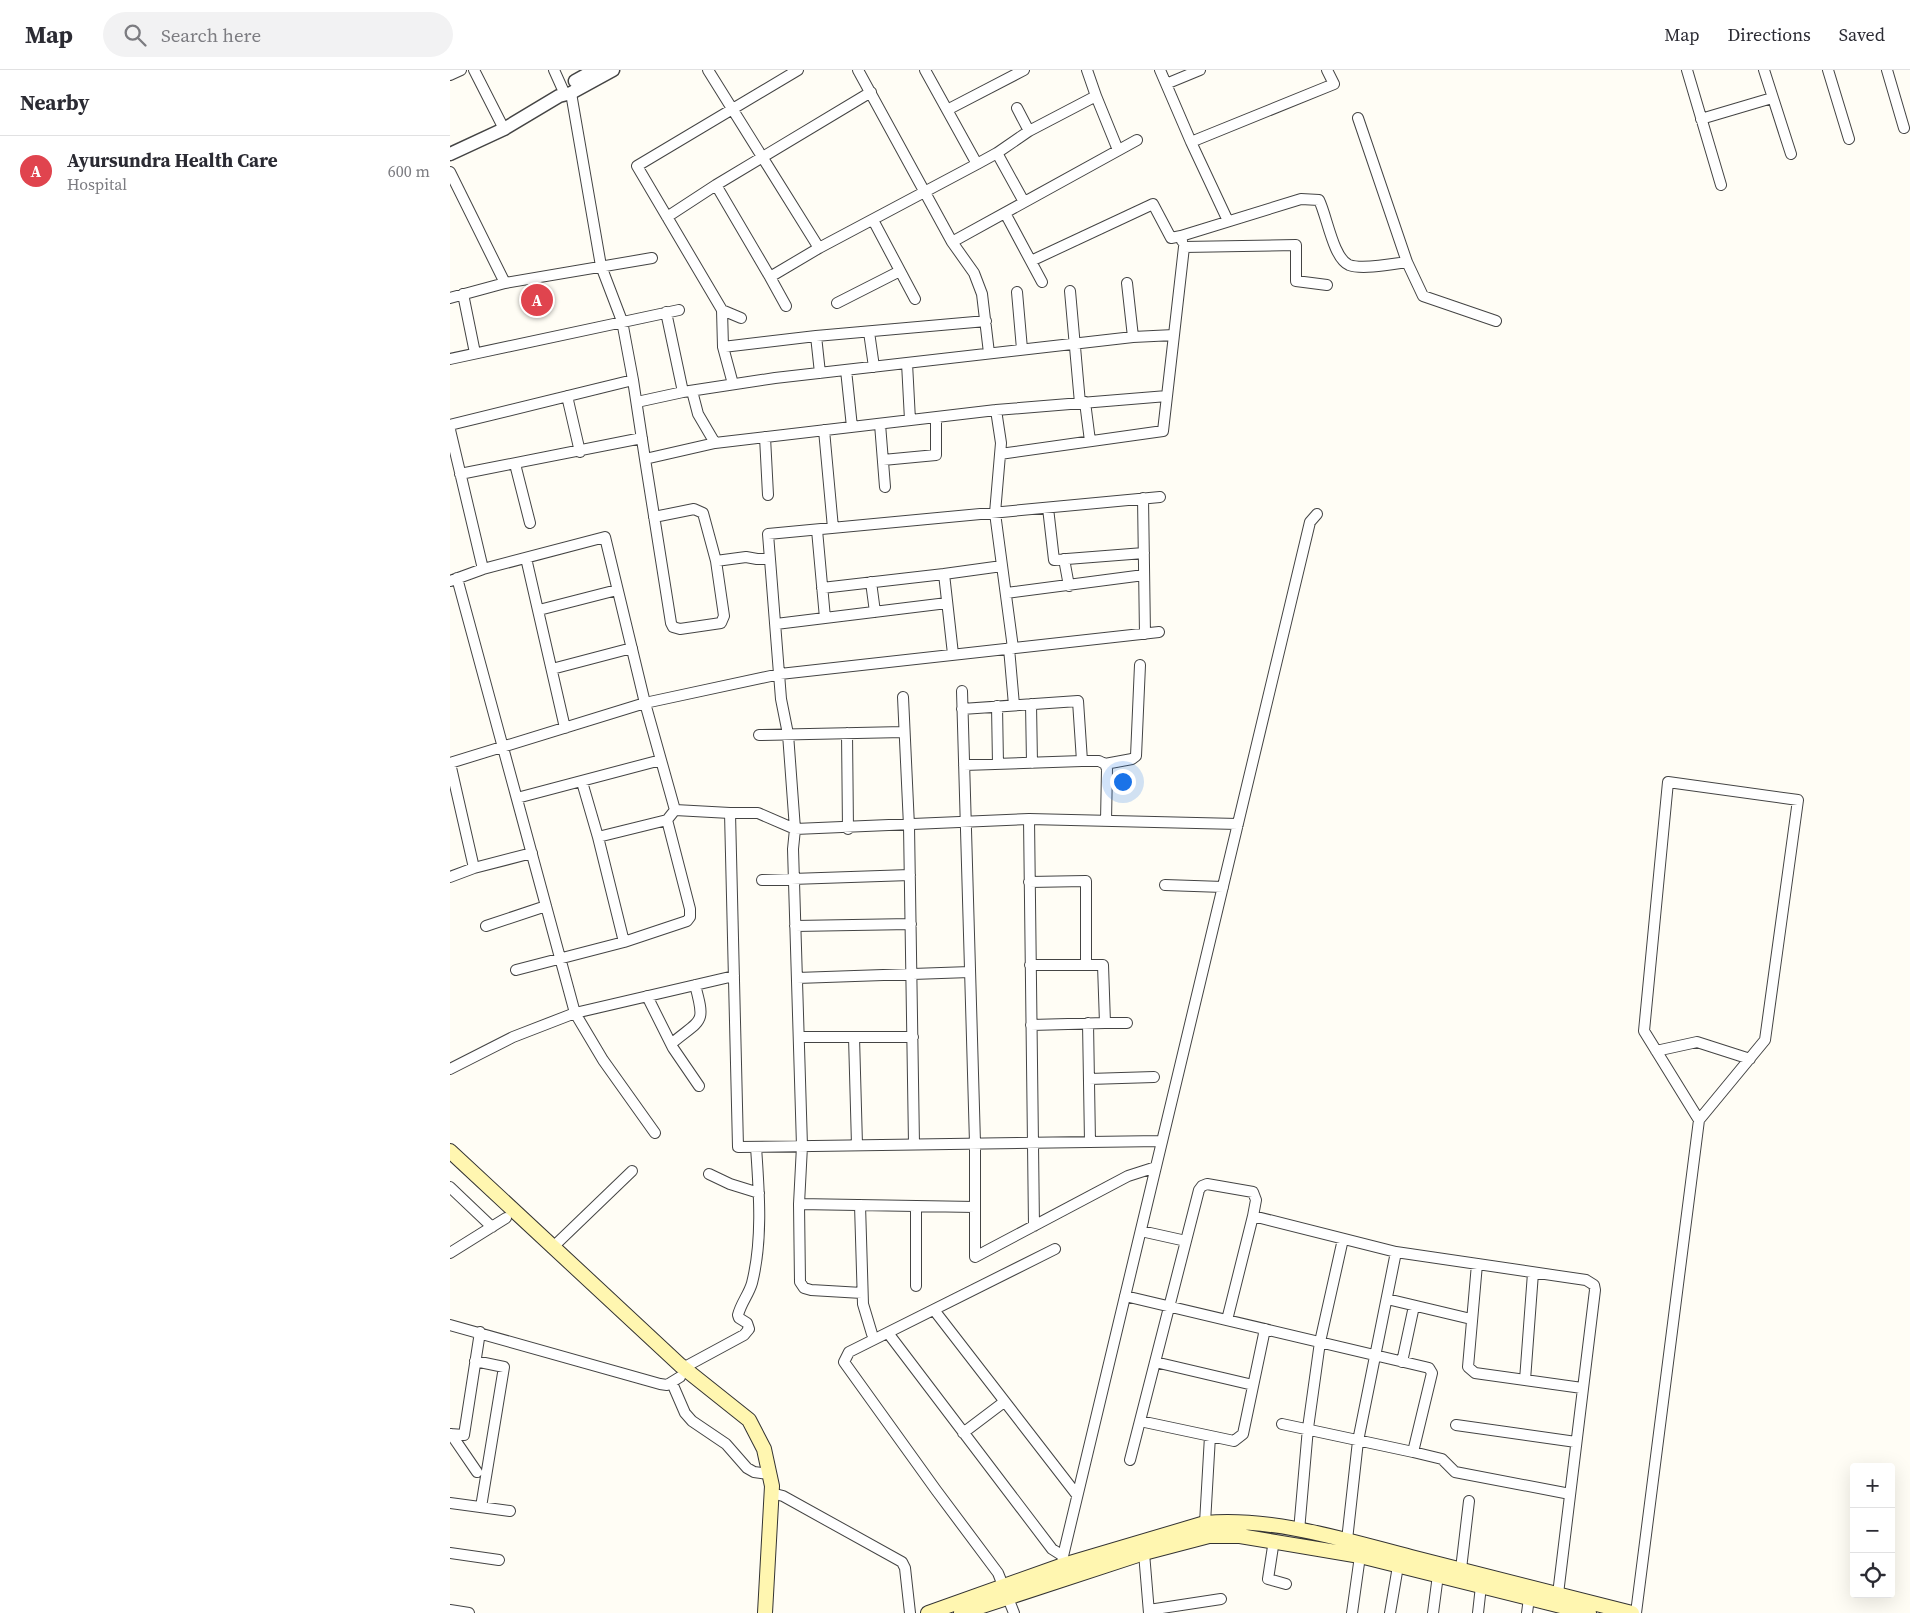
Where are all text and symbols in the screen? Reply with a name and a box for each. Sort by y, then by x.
search box [103,12,453,57]
text: Map [25,18,73,51]
icon: search [121,21,149,49]
text: Search here [161,22,261,48]
text: Map [1664,22,1700,47]
text: Directions [1728,22,1811,47]
text: Saved [1839,22,1885,47]
text: Nearby [20,88,90,117]
text: Ayursundra Health Care [67,147,278,173]
text: A [31,160,41,182]
text: 600 m [388,160,430,182]
text: Hospital [67,173,127,195]
pin: A [521,281,553,319]
your location [1110,769,1136,795]
map controls [1850,1463,1895,1598]
button: + [1850,1463,1895,1508]
button: − [1850,1508,1895,1553]
button: locate [1850,1553,1895,1598]

